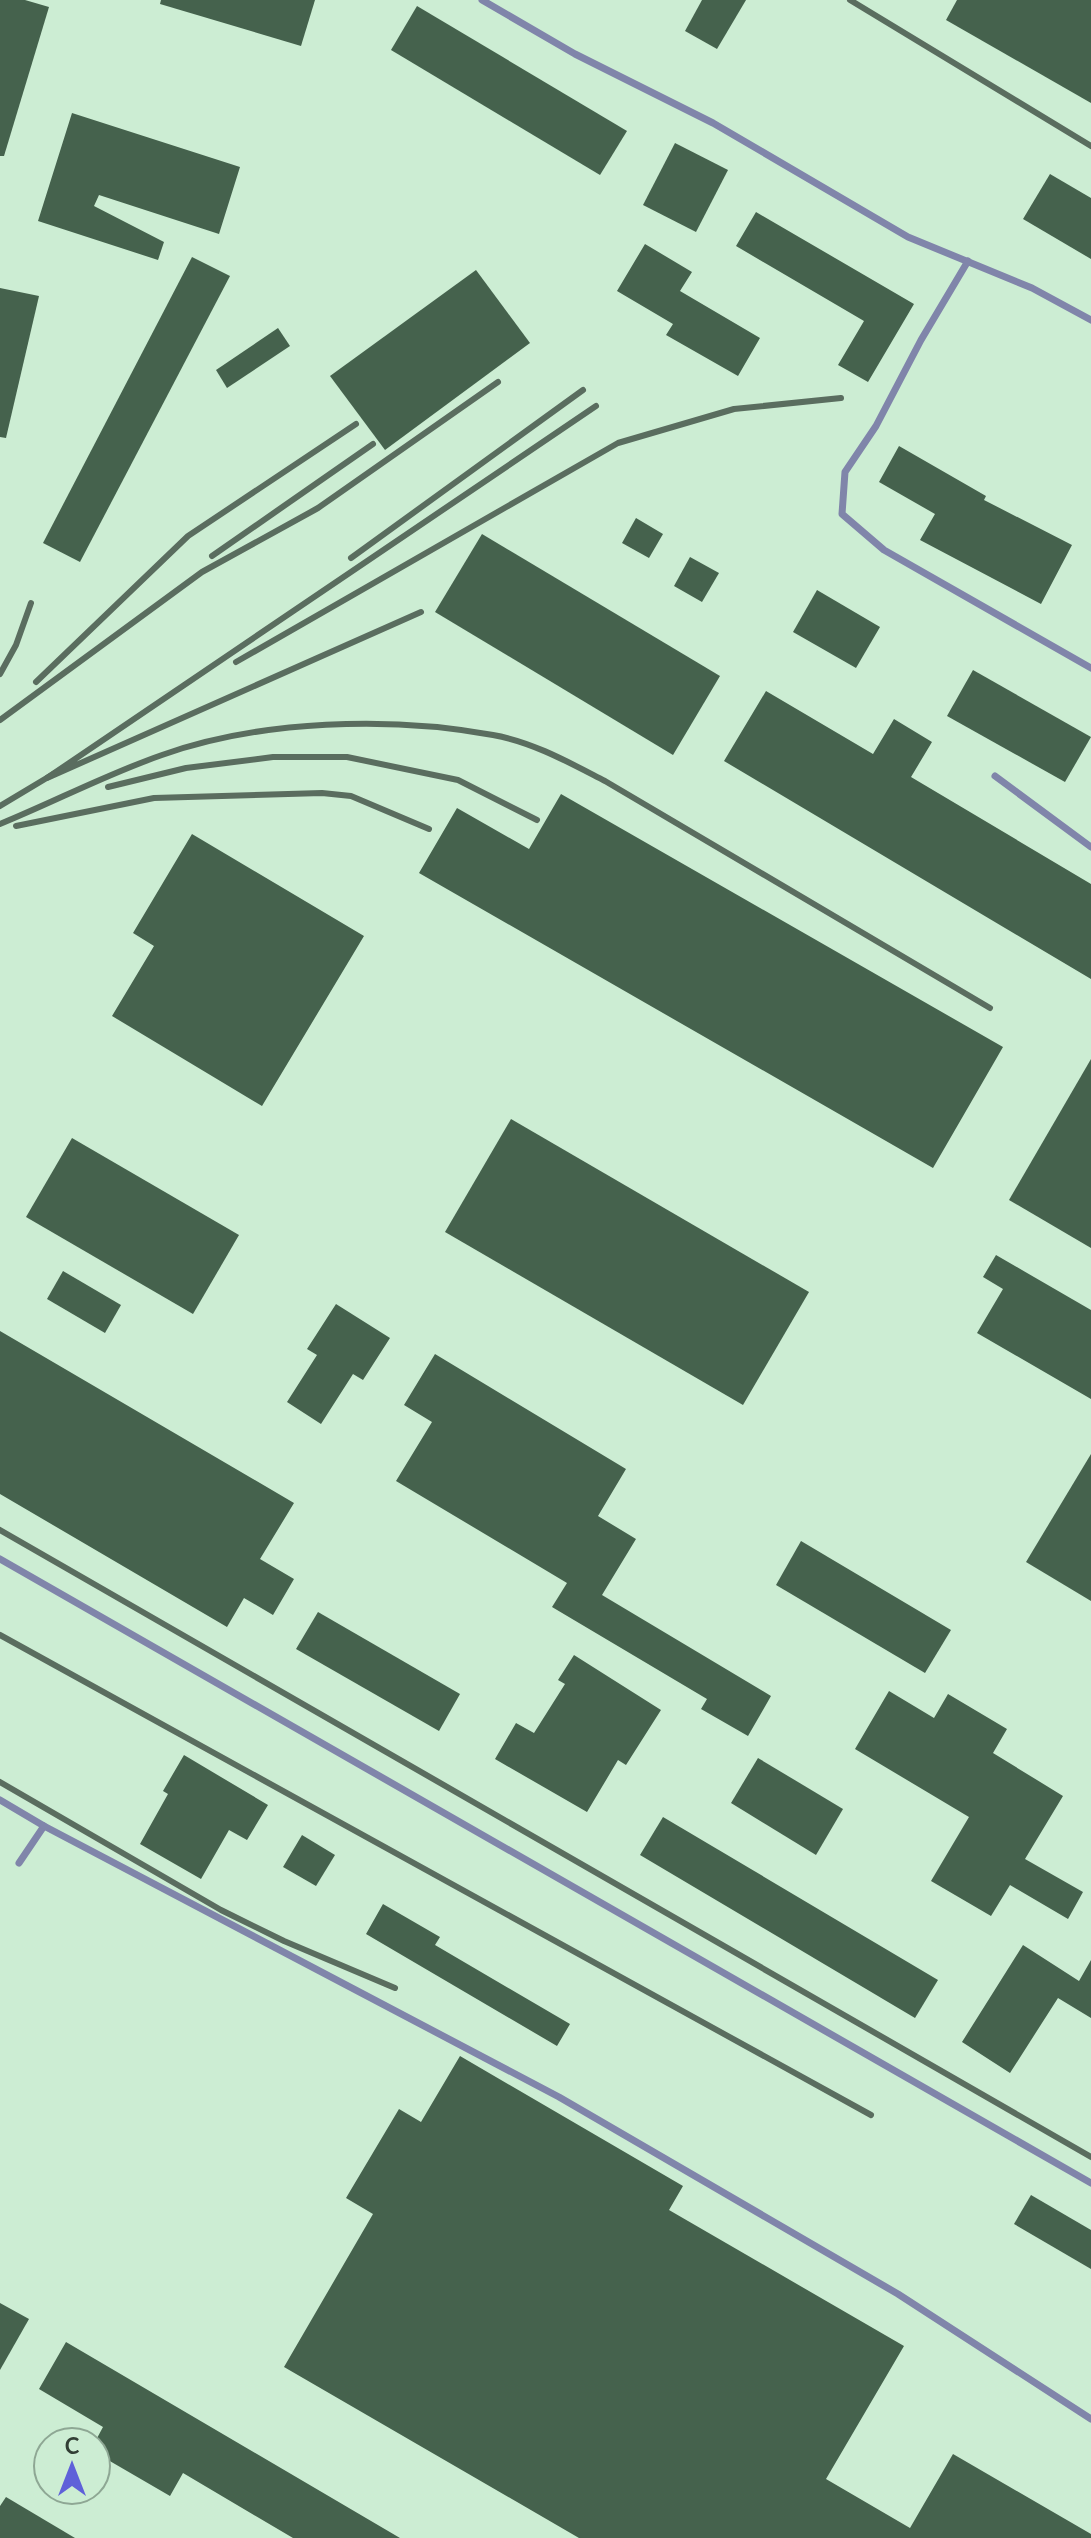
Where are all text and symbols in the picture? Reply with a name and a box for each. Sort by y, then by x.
north arrow [32,2426,112,2506]
text: С [65,2432,80,2459]

